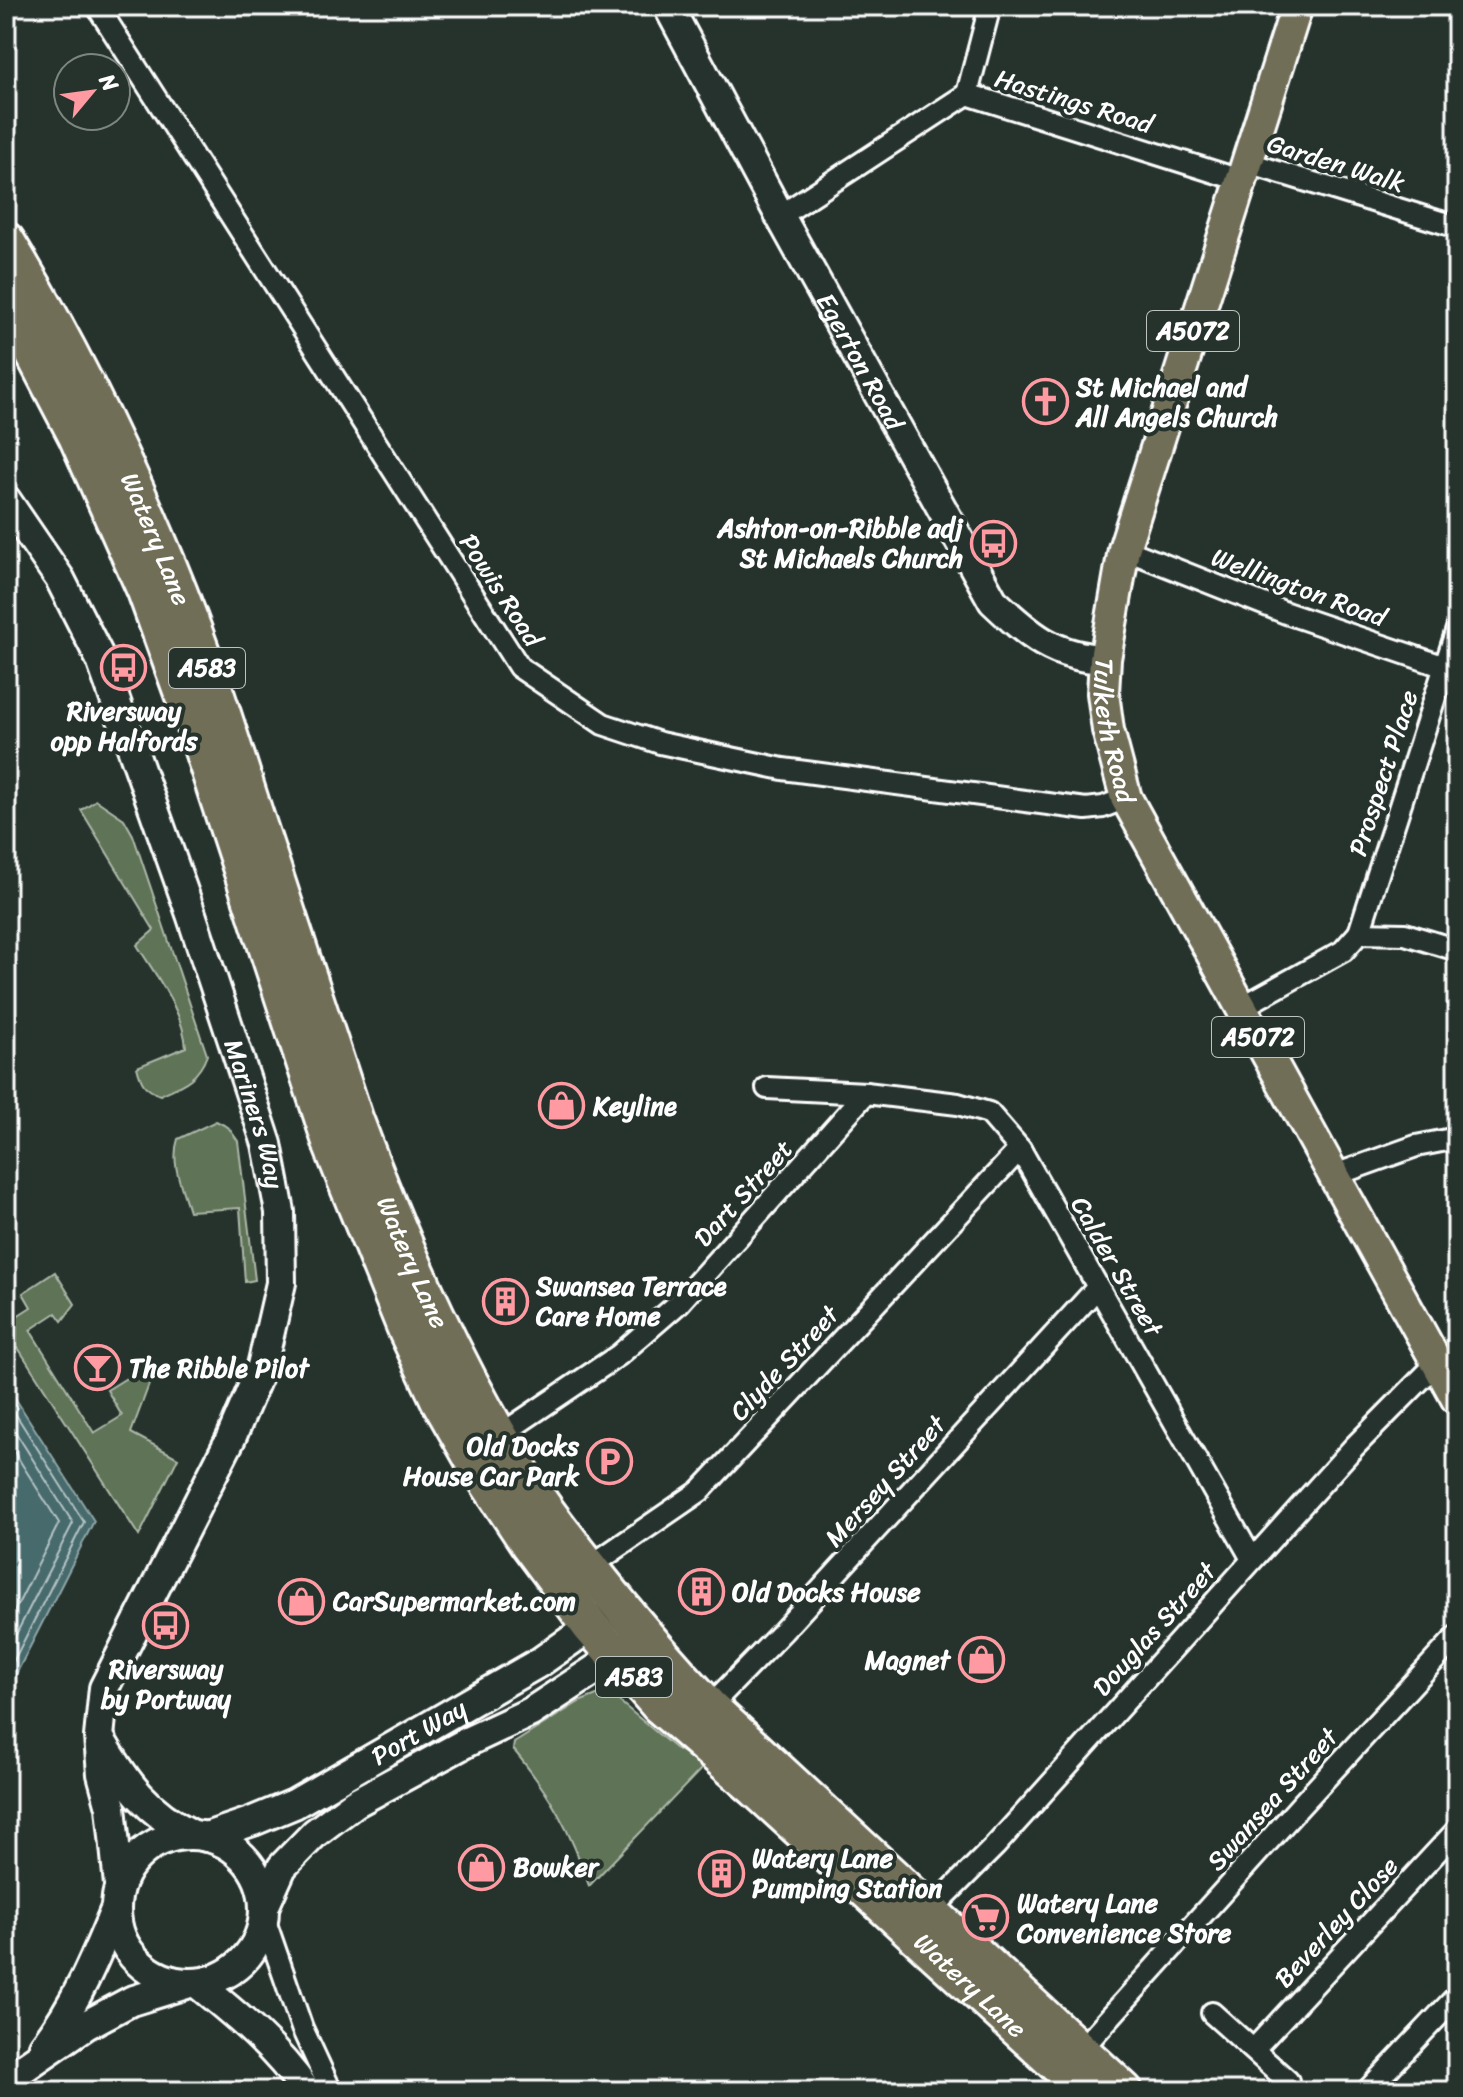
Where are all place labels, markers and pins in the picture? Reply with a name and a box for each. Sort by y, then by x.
place label: St Michael and All Angels Church [1075,364,1278,440]
church icon: St Michael and All Angels Church [1021,378,1069,426]
place label: Ashton-on-Ribble adj St Michaels Church [716,505,965,581]
bus stop icon: Ashton-on-Ribble adj St Michaels Church [970,519,1018,567]
bus stop icon: Riversway opp Halfords [100,644,148,692]
place label: Riversway opp Halfords [50,688,199,764]
shop icon: Keyline [538,1082,586,1130]
place label: Keyline [592,1083,677,1129]
place label: Swansea Terrace Care Home [535,1263,727,1339]
building icon: Swansea Terrace Care Home [481,1277,529,1325]
bar icon: The Ribble Pilot [74,1344,122,1392]
place label: The Ribble Pilot [129,1345,310,1391]
place label: Old Docks House Car Park [403,1423,580,1499]
parking icon: Old Docks House Car Park [586,1437,634,1485]
building icon: Old Docks House [677,1568,725,1616]
place label: Old Docks House [732,1569,921,1615]
shop icon: CarSupermarket.com [278,1577,326,1625]
place label: CarSupermarket.com [332,1578,576,1624]
bus stop icon: Riversway by Portway [142,1602,190,1650]
shop icon: Magnet [957,1636,1005,1684]
place label: Magnet [864,1637,952,1683]
place label: Riversway by Portway [100,1646,232,1722]
place label: Watery Lane Pumping Station [752,1835,942,1911]
shop icon: Bowker [458,1843,506,1891]
place label: Bowker [513,1844,601,1890]
building icon: Watery Lane Pumping Station [697,1849,745,1897]
place label: Watery Lane Convenience Store [1016,1880,1232,1956]
supermarket icon: Watery Lane Convenience Store [962,1894,1010,1942]

